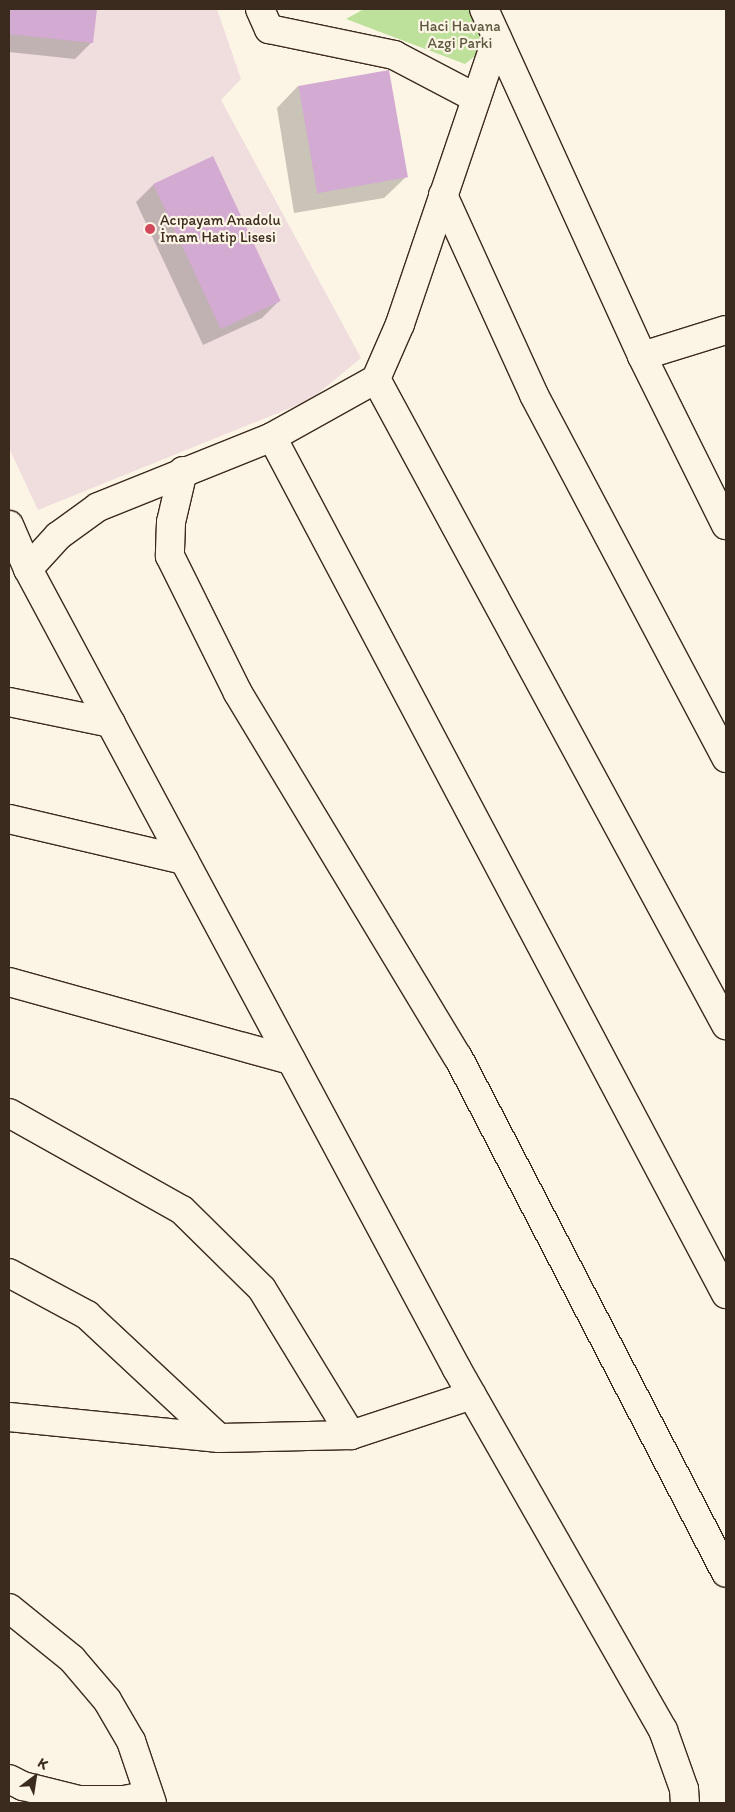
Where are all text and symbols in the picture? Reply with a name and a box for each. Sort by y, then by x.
park label: Haci Havana Azgi Parki [420,17,500,52]
place label: Acıpayam Anadolu İmam Hatip Lisesi [160,211,281,246]
marker: Acıpayam Anadolu İmam Hatip Lisesi [144,223,156,235]
north arrow [10,1752,60,1802]
text: K [35,1754,51,1773]

